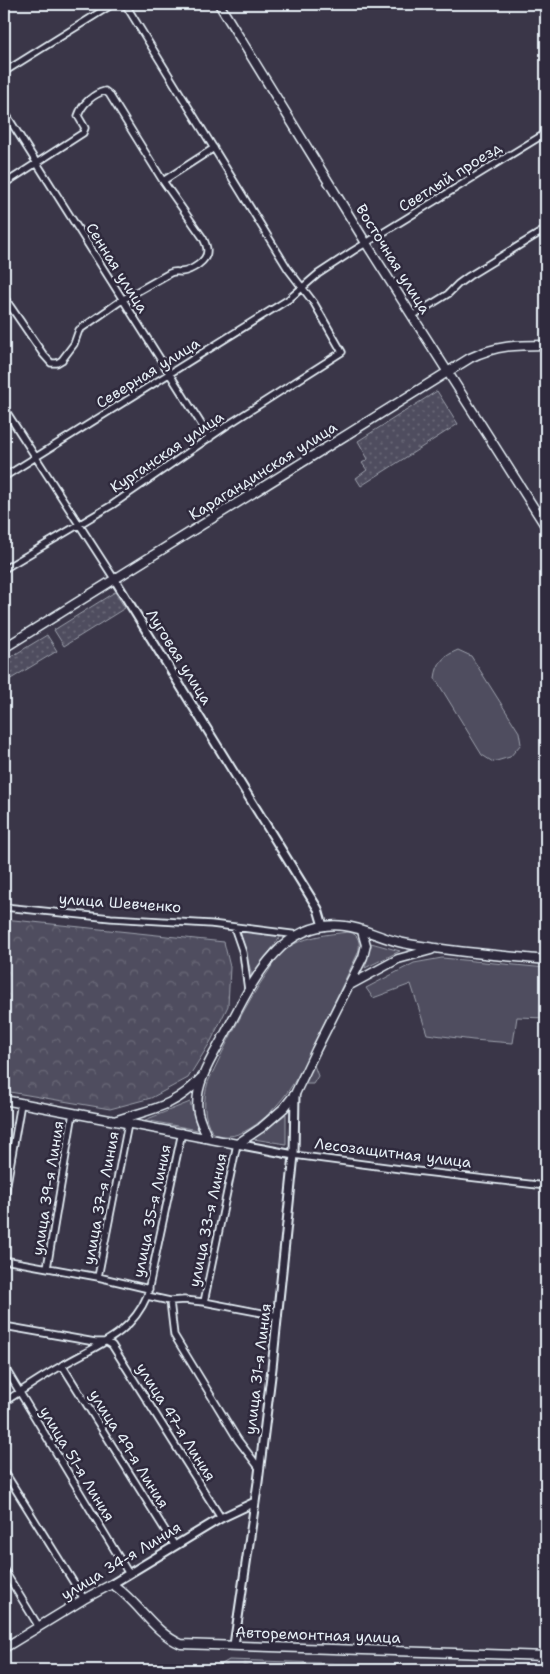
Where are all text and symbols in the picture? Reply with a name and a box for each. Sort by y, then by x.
street label: Светлый проезд [395,137,506,217]
street label: Восточная улица [351,200,435,318]
street label: Сенная улица [81,219,153,317]
street label: Северная улица [92,333,204,413]
street label: Курганская улица [106,406,228,497]
street label: Карагандинская улица [185,417,341,525]
street label: Луговая улица [142,605,217,709]
street label: улица Шевченко [58,889,182,917]
street label: улица 39-я Линия [27,1119,69,1257]
street label: улица 37-я Линия [78,1130,124,1266]
street label: Лесозащитная улица [313,1133,473,1173]
street label: улица 35-я Линия [128,1143,176,1279]
street label: улица 33-я Линия [184,1151,232,1289]
street label: улица 31-я Линия [240,1302,276,1436]
street label: улица 47-я Линия [132,1359,220,1485]
street label: улица 49-я Линия [84,1386,174,1512]
street label: улица 51-я Линия [35,1403,119,1525]
street label: улица 34-я Линия [57,1517,185,1605]
street label: Авторемонтная улица [235,1622,402,1648]

